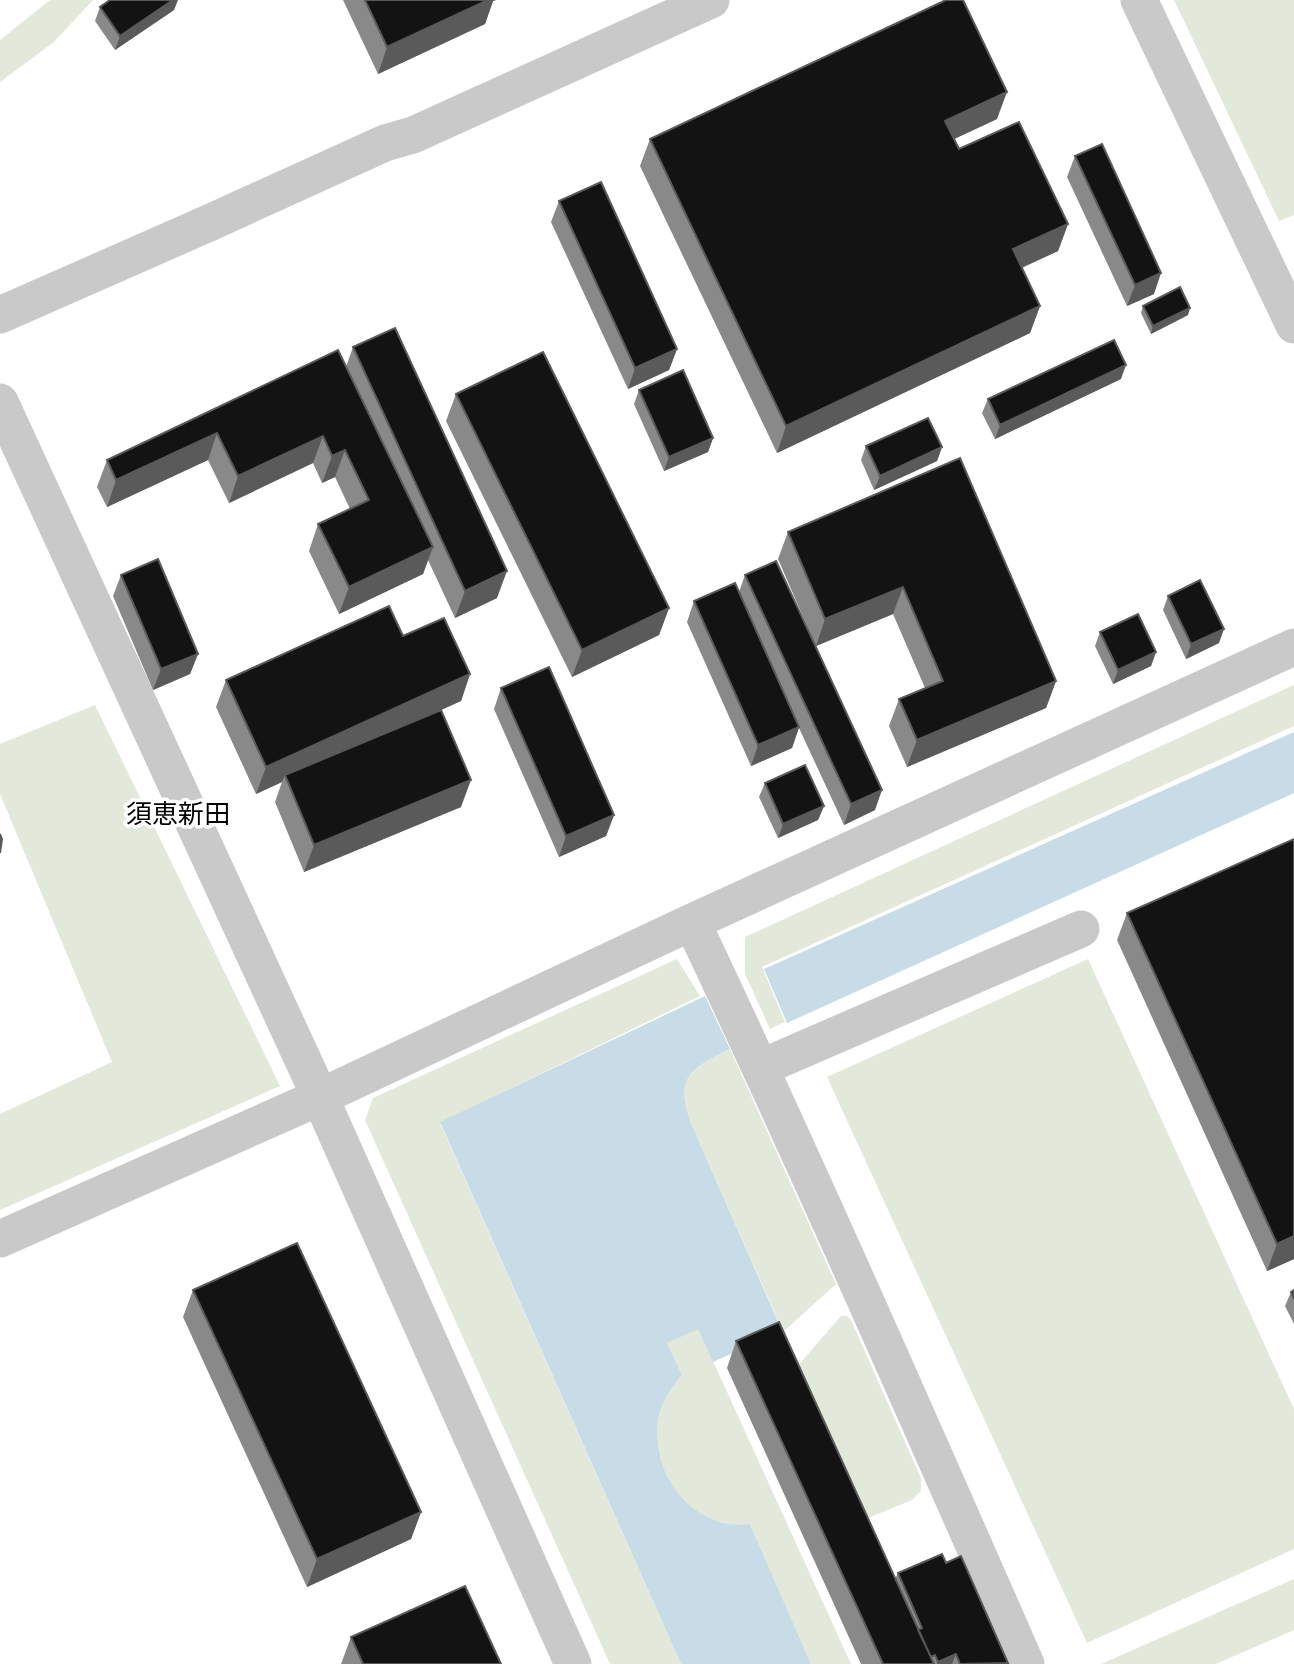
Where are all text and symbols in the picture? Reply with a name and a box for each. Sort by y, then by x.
district label: 須恵新田 [126,798,230,829]

